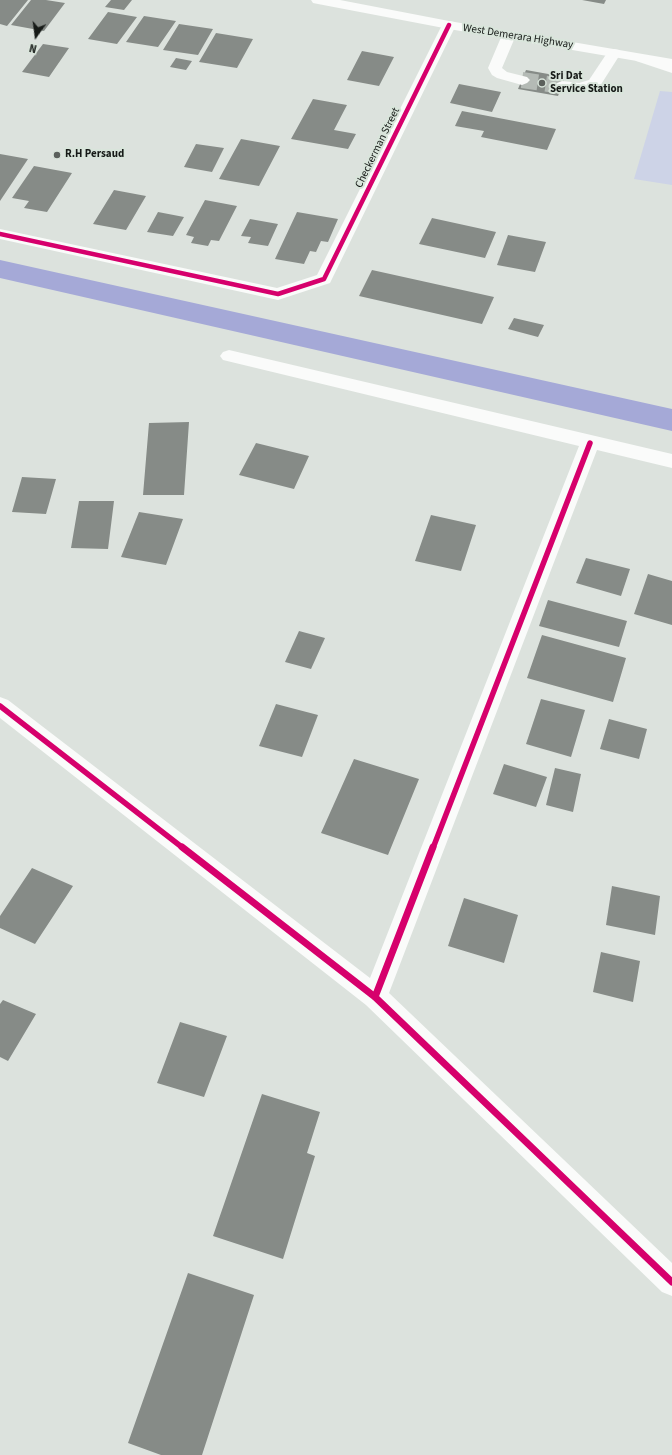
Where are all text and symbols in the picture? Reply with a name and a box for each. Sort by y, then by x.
north arrow [16,16,56,56]
street label: West Demerara Highway [462,22,574,52]
text: N [28,40,38,56]
place label: Sri Dat Service Station [550,70,623,96]
marker: Sri Dat Service Station [537,78,547,88]
street label: Checkerman Street [353,106,403,190]
place label: R.H Persaud [65,148,124,162]
marker: R.H Persaud [52,150,62,160]

